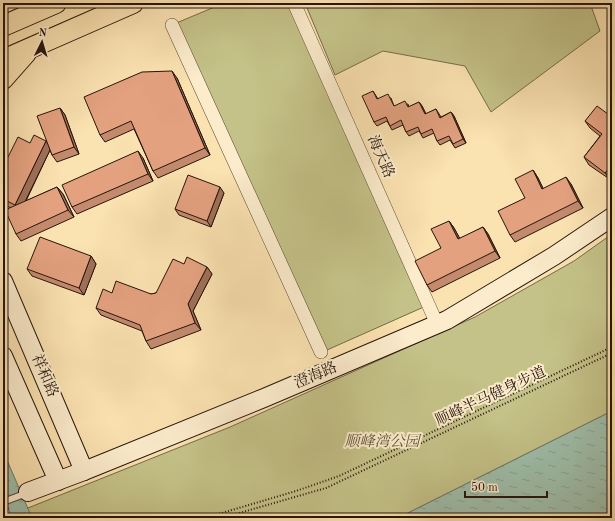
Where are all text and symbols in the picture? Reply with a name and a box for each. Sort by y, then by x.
north arrow [22,22,62,62]
text: N [38,28,48,39]
street label: 海天路 [364,133,398,181]
street label: 祥和路 [28,352,62,400]
street label: 澄海路 [292,358,340,392]
street label: 顺峰半马健身步道 [433,363,549,429]
park label: 顺峰湾公园 [344,433,421,450]
scale bar [465,473,547,499]
text: 50 m [471,481,498,494]

